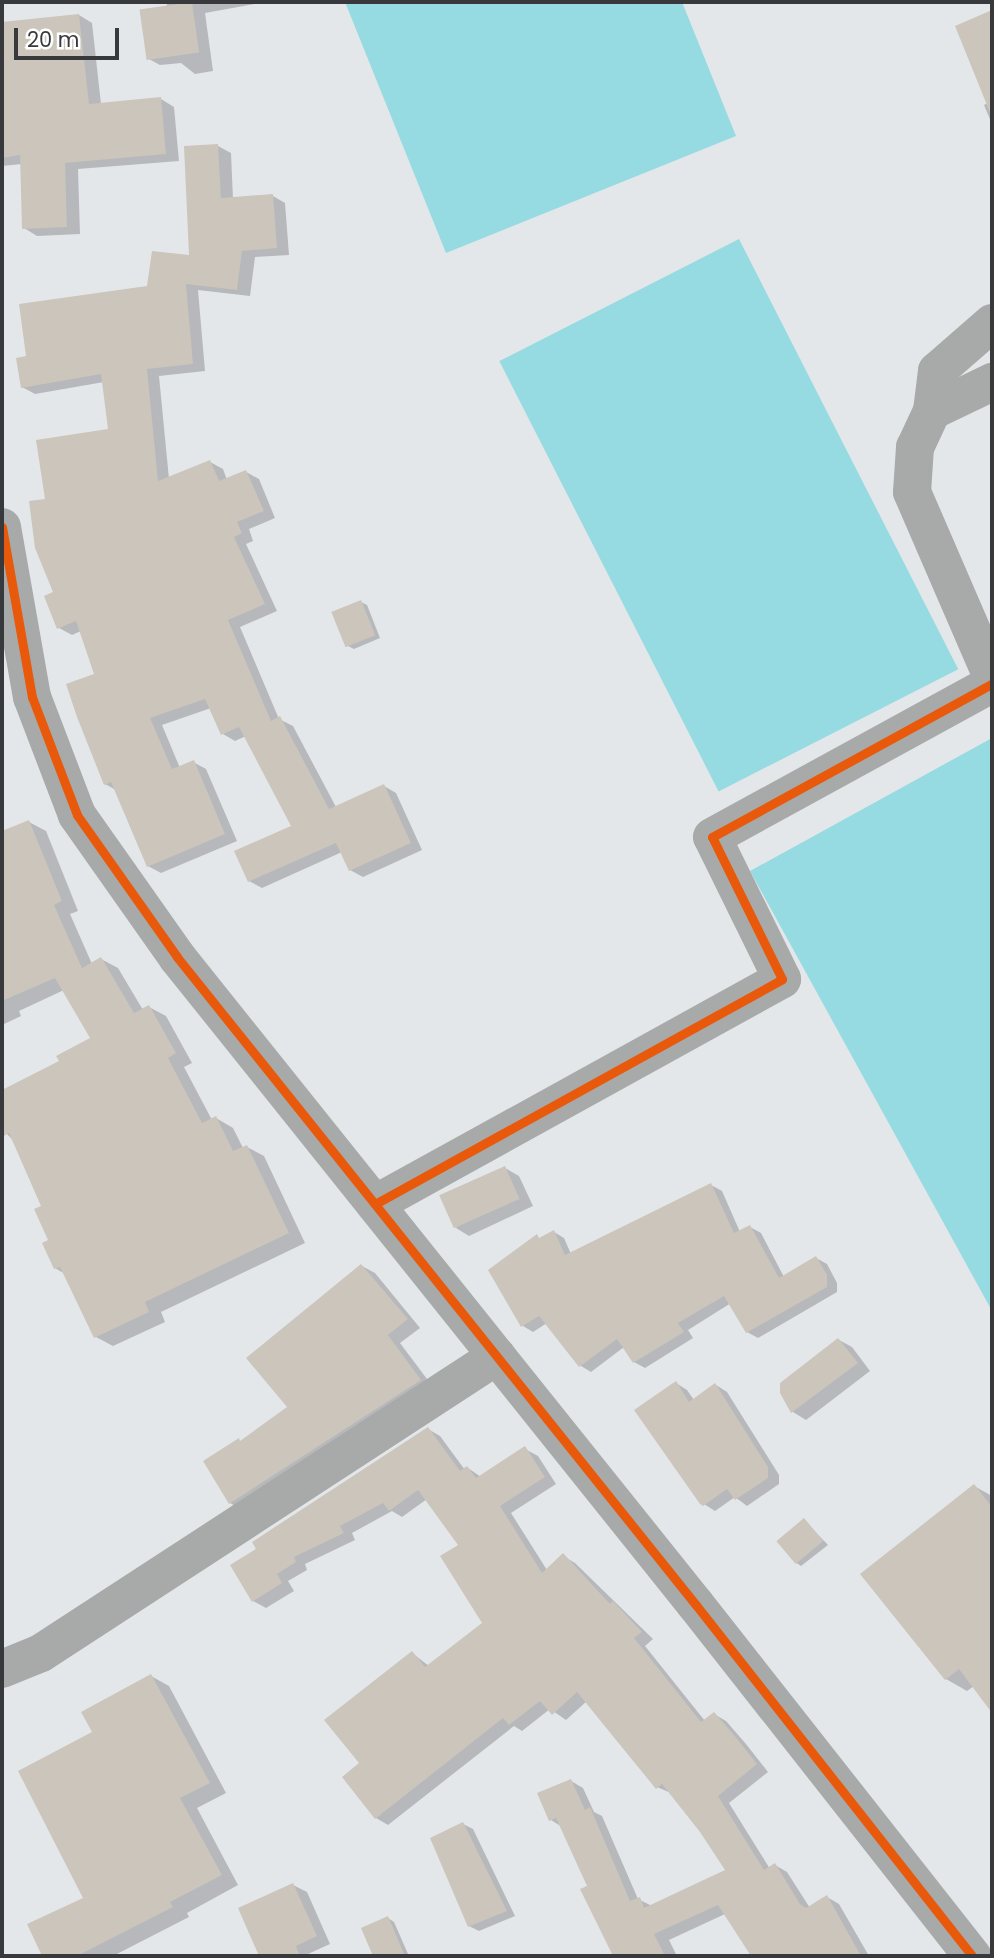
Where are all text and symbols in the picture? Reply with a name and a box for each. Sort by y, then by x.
scale bar [18,14,122,58]
text: 20 m [27,25,80,54]

